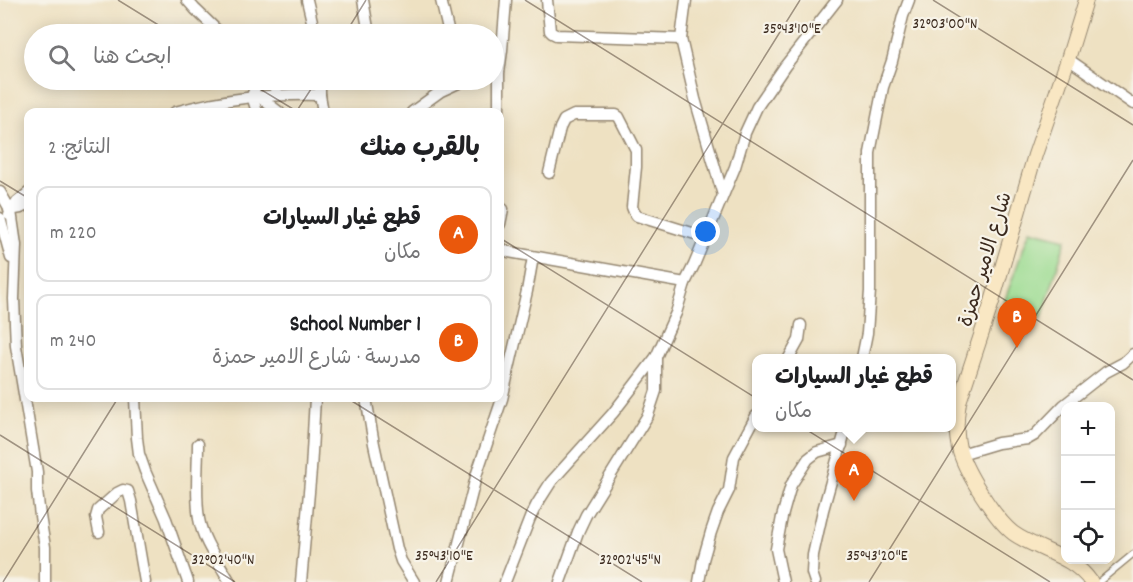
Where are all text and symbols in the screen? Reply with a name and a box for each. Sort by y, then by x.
text: 32°03'00"N [913,14,977,36]
text: 35°43'10"E [763,19,821,41]
search box [24,24,504,90]
icon: search [45,41,78,74]
text: ابحث هنا [93,43,172,74]
text: بالقرب منك [360,131,480,168]
text: النتائج: 2 [48,135,111,163]
street label: شارع الامير حمزة [953,189,1021,331]
text: قطع غيار السيارات [263,204,421,235]
your location [691,217,720,246]
text: 220 m [50,220,97,248]
text: A [453,220,464,248]
text: مكان [384,240,421,268]
pin: B [998,298,1036,348]
text: School Number 1 [290,310,421,341]
text: 240 m [50,328,96,356]
text: B [454,328,463,356]
text: مدرسة · شارع الامير حمزة [212,345,421,373]
popup [752,354,956,432]
text: قطع غيار السيارات [775,363,933,394]
text: مكان [775,399,812,427]
map controls [1061,402,1115,564]
button: + [1061,402,1115,456]
pin: A [834,452,874,501]
button: − [1061,456,1115,510]
button: locate [1061,510,1115,564]
text: 35°43'10"E [415,546,473,568]
text: 35°43'20"E [846,546,908,568]
text: 32°02'40"N [192,550,254,572]
text: 32°02'45"N [599,550,661,572]

